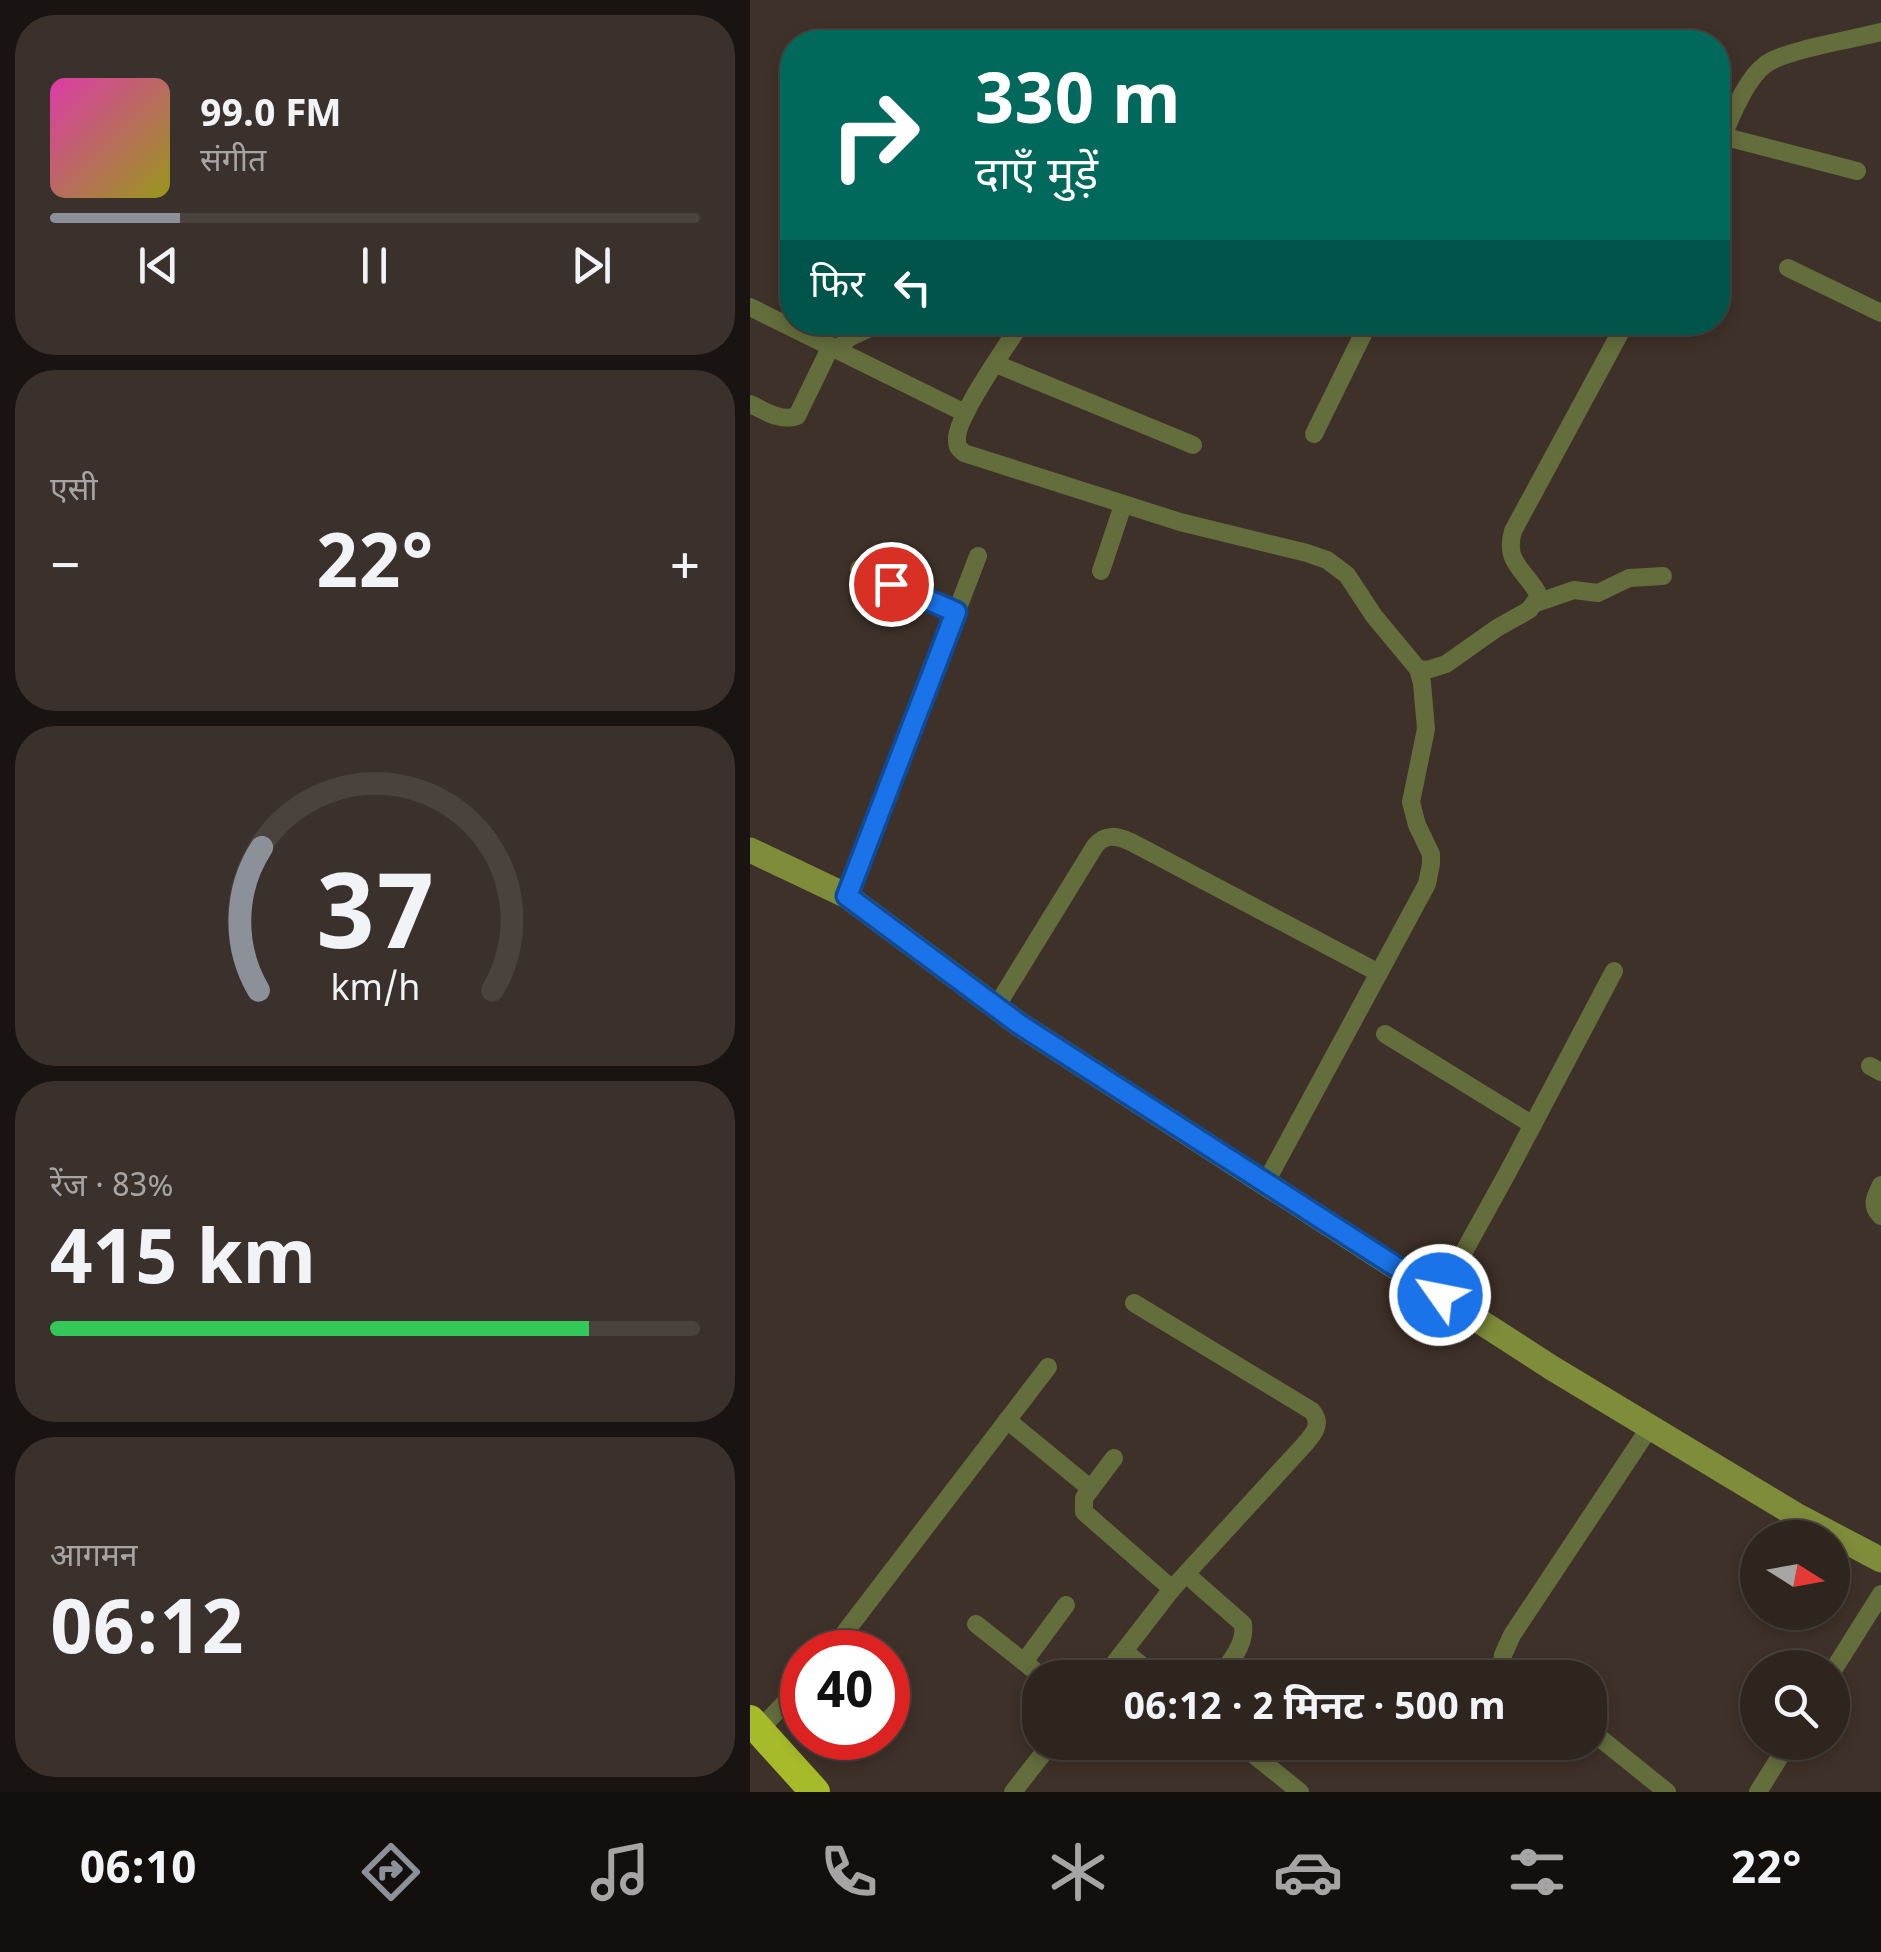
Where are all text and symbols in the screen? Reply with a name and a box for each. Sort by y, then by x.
text: 330 m [975,60,1181,152]
icon: right [810,70,940,200]
text: 99.0 FM [200,92,341,142]
text: संगीत [200,142,266,184]
text: दाएँ मुड़ें [975,149,1098,207]
icon: previous [131,238,186,293]
icon: pause [347,238,402,293]
icon: next [564,238,619,293]
icon: left [885,260,940,315]
text: फिर [810,263,865,313]
text: एसी [50,471,98,513]
text: 22° [317,520,433,618]
text: − [50,534,80,605]
text: + [670,534,700,605]
pin [849,542,934,627]
icon: arrive [864,557,919,612]
text: 37 [316,855,434,990]
text: km/h [330,968,420,1015]
text: रेंज · 83% [50,1167,174,1209]
text: 415 km [50,1216,316,1314]
position arrow [1388,1243,1492,1347]
north arrow [1740,1520,1850,1630]
map controls [1740,1520,1850,1760]
text: आगमन [50,1537,138,1579]
text: 06:12 [50,1586,245,1684]
speed limit sign: 40 [780,1630,910,1760]
button: search [1740,1650,1850,1760]
text: 06:12 · 2 मिनट · 500 m [1123,1685,1506,1735]
icon: directions [356,1837,426,1907]
icon: music [585,1837,655,1907]
icon: phone [814,1837,884,1907]
icon: climate [1043,1837,1113,1907]
icon: car [1273,1837,1343,1907]
icon: filters [1502,1837,1572,1907]
text: 06:10 [80,1843,196,1901]
text: 22° [1731,1843,1801,1901]

